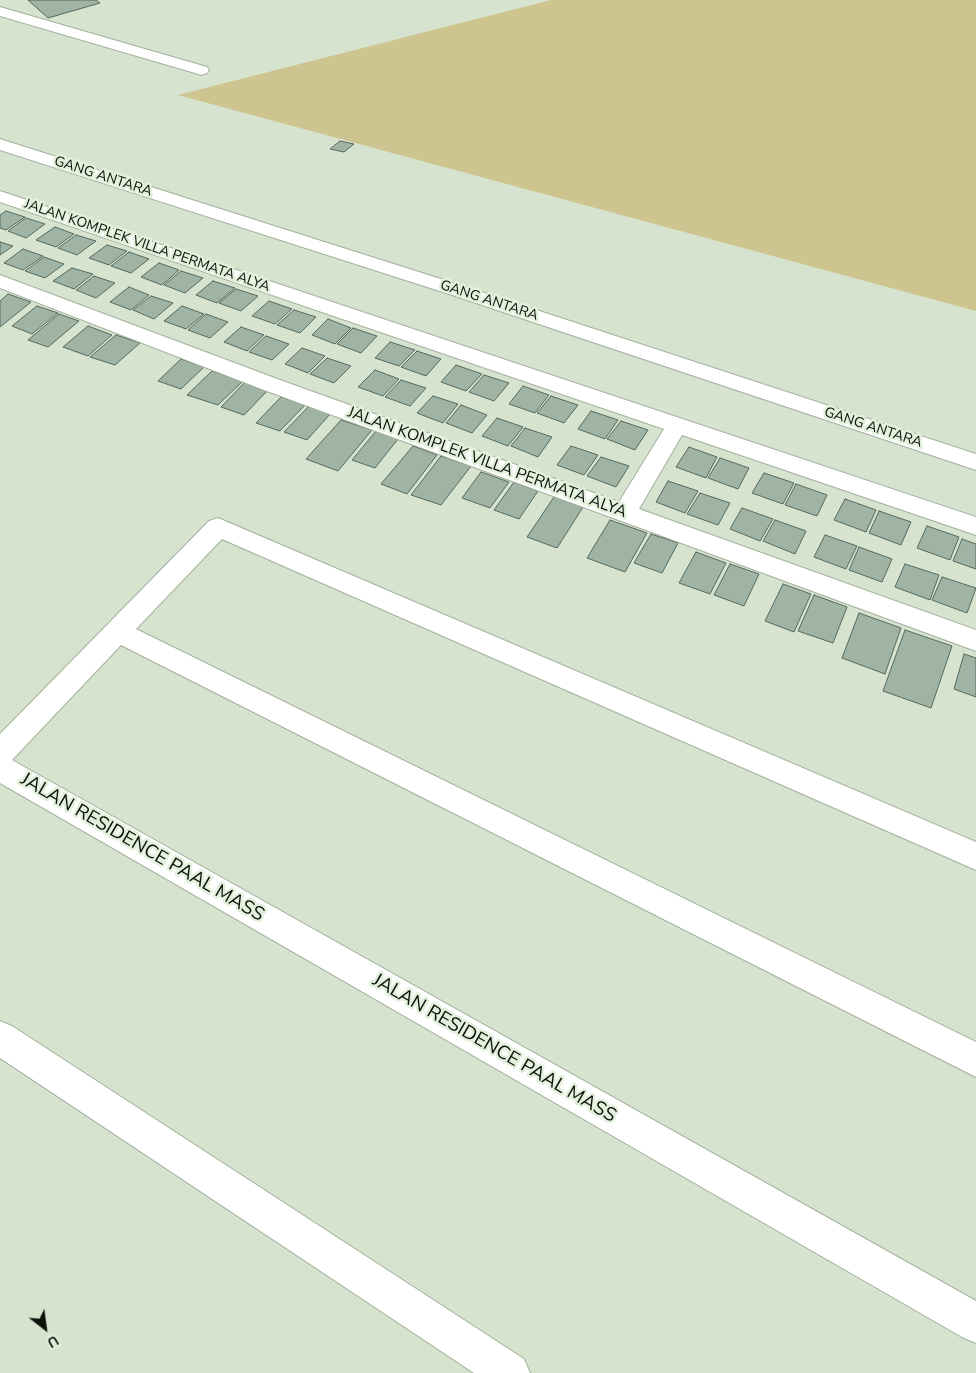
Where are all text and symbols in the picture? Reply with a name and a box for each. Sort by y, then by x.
street label: GANG ANTARA [52,153,154,201]
street label: JALAN KOMPLEK VILLA PERMATA ALYA [22,196,272,296]
street label: GANG ANTARA [438,277,540,325]
street label: JALAN KOMPLEK VILLA PERMATA ALYA [345,403,629,523]
street label: GANG ANTARA [822,404,924,452]
street label: JALAN RESIDENCE PAAL MASS [16,769,268,927]
street label: JALAN RESIDENCE PAAL MASS [368,970,620,1128]
north arrow [20,1303,70,1353]
text: U [44,1331,62,1352]

